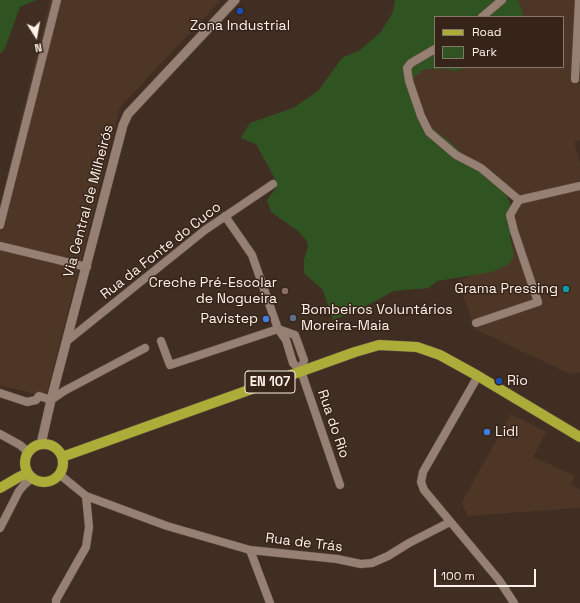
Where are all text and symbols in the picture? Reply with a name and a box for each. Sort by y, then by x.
marker: Zona Industrial [235,6,245,16]
north arrow [16,16,56,56]
legend [434,16,564,68]
place label: Zona Industrial [190,18,290,34]
text: Road [472,24,501,40]
text: N [33,40,43,55]
text: Park [472,44,497,60]
street label: Via Central de Milheirós [61,123,117,279]
street label: Rua da Fonte do Cuco [97,199,225,303]
place label: Creche Pré-Escolar de Nogueira [149,275,277,308]
place label: Grama Pressing [454,281,558,297]
marker: Grama Pressing [561,284,571,294]
marker: Creche Pré-Escolar de Nogueira [280,286,290,296]
place label: Bombeiros Voluntários Moreira-Maia [301,302,453,334]
place label: Pavistep [200,311,258,327]
marker: Bombeiros Voluntários Moreira-Maia [288,313,298,323]
marker: Pavistep [261,314,271,324]
road number: EN 107 [245,371,295,393]
place label: Rio [507,373,528,389]
marker: Rio [494,376,504,386]
street label: Rua do Rio [313,388,353,460]
place label: Lidl [495,424,519,440]
marker: Lidl [482,427,492,437]
street label: Rua de Trás [264,530,344,556]
scale bar [436,561,538,587]
text: 100 m [441,568,475,584]

